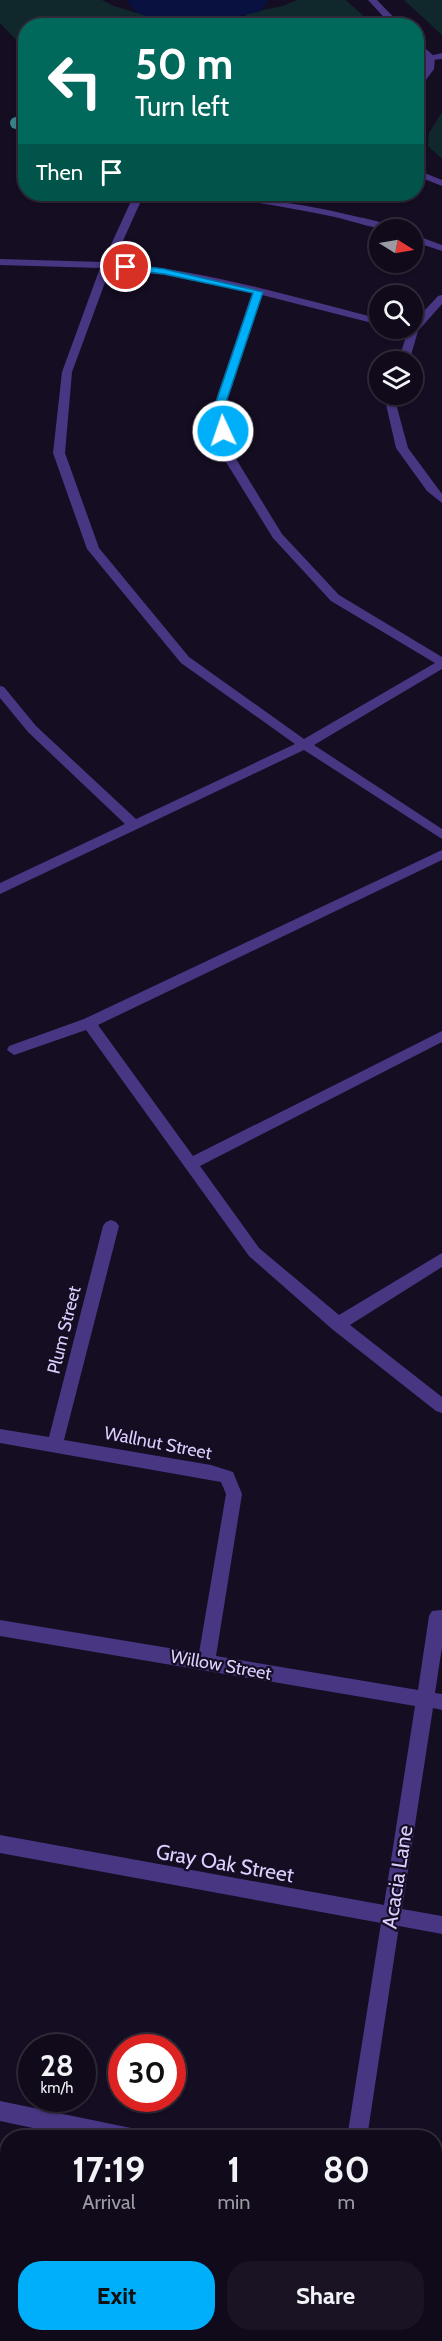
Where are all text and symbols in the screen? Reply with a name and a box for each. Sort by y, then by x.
text: 50 m [135,38,233,90]
icon: left [36,42,114,120]
text: Turn left [135,90,229,123]
icon: arrive [95,156,128,189]
text: Then [36,159,83,186]
north arrow [369,219,423,273]
map controls [369,219,423,405]
pin [100,241,151,292]
icon: arrive [109,250,142,283]
button: search [369,285,423,339]
button: layers [369,351,423,405]
position arrow [191,399,255,463]
street label: Plum Street [42,1284,86,1376]
street label: Wallnut Street [102,1422,214,1464]
street label: Willow Street [169,1645,273,1685]
street label: Acacia Lane [377,1823,418,1930]
street label: Gray Oak Street [154,1839,296,1887]
speed limit sign: 30 [108,2034,186,2112]
text: 28 [40,2047,74,2084]
text: km/h [41,2079,73,2097]
text: 17:19 [72,2147,145,2191]
text: 1 [227,2147,241,2191]
text: 80 [323,2147,370,2191]
text: Arrival [82,2190,135,2214]
text: min [218,2190,250,2214]
text: m [337,2190,355,2214]
button: Exit [18,2261,215,2330]
button: Share [227,2261,424,2330]

